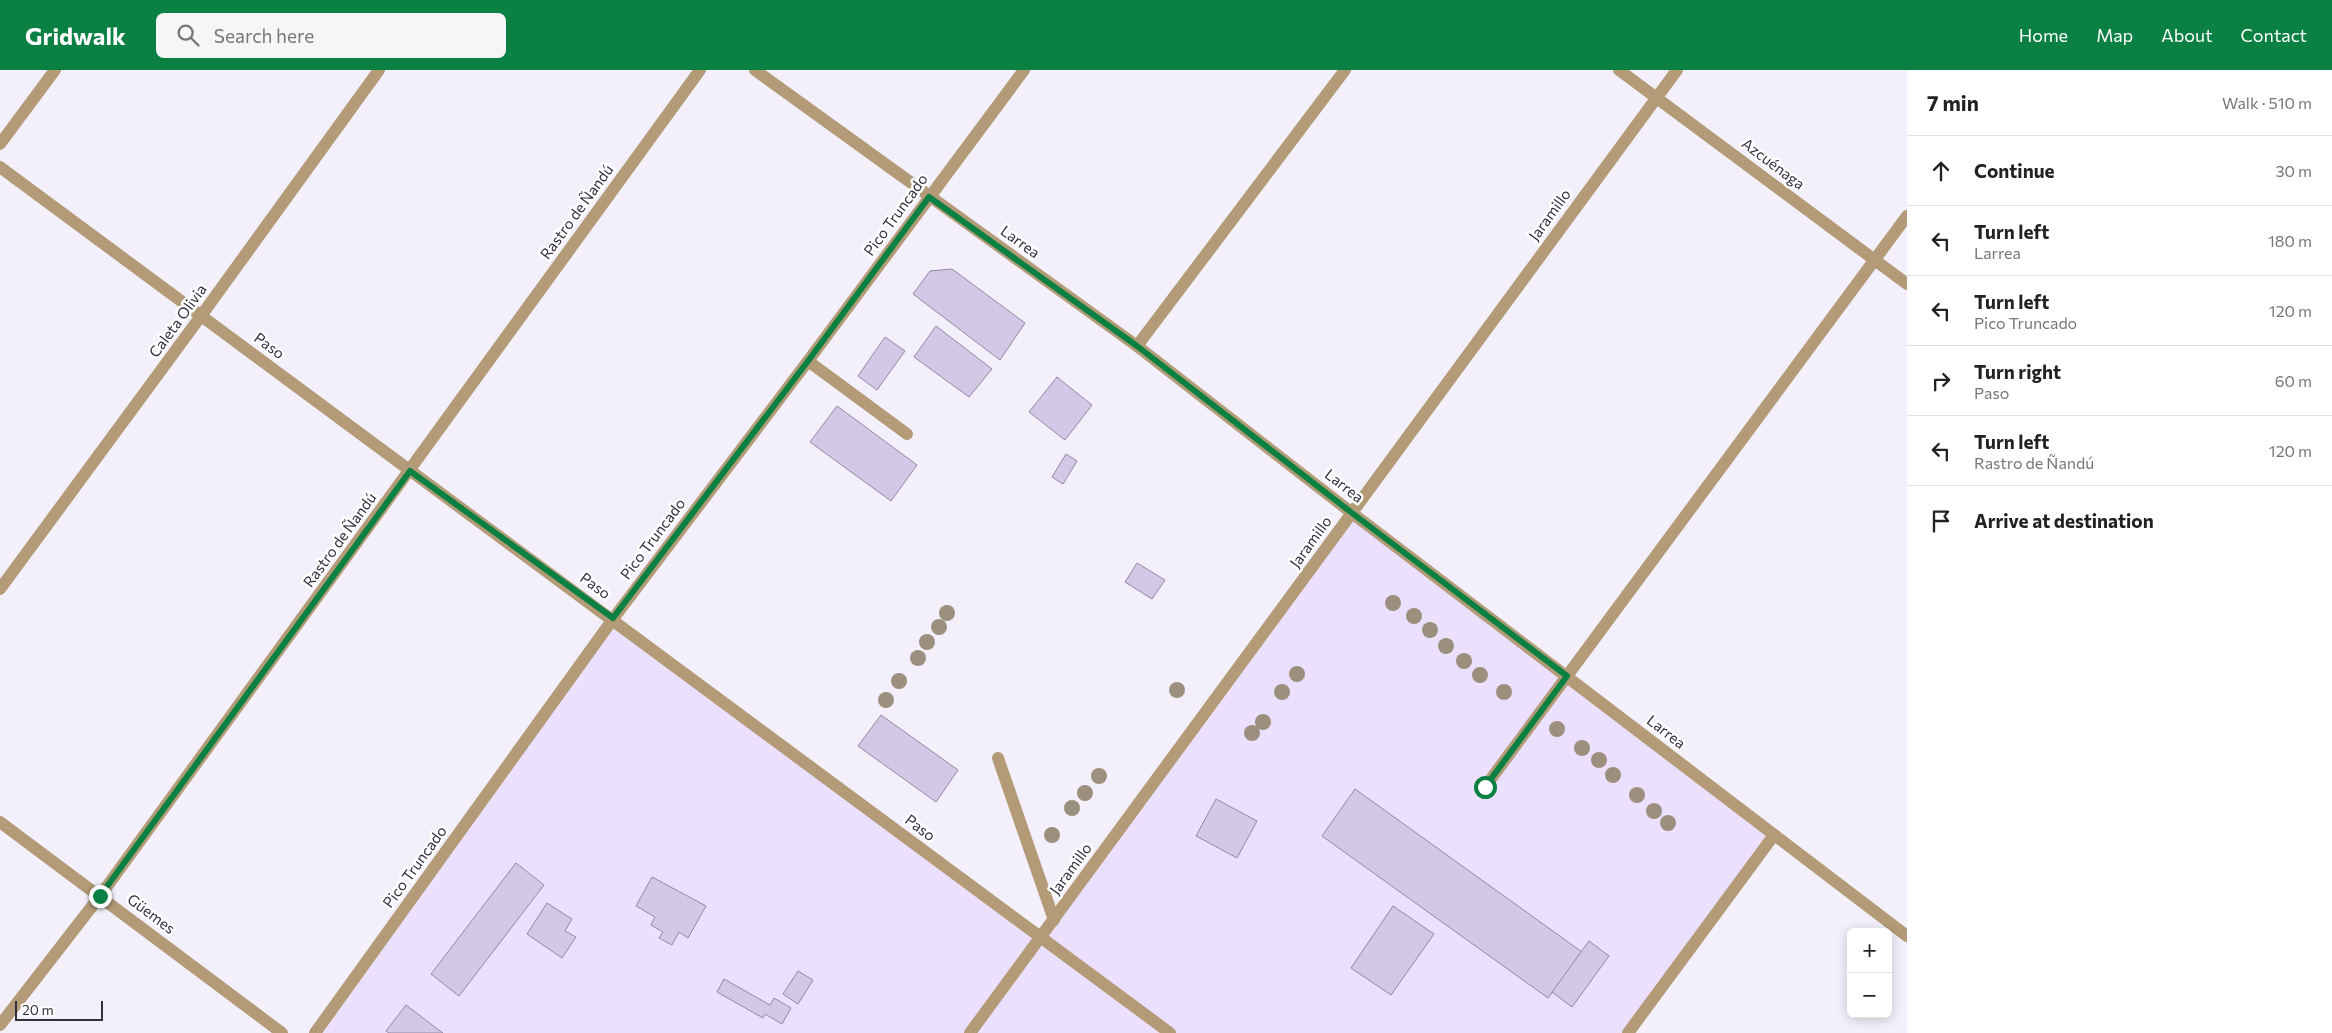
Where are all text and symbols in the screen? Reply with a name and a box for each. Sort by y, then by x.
search box [156,13,506,58]
text: Gridwalk [25,21,126,50]
icon: search [174,21,202,49]
text: Search here [214,24,314,47]
text: Home [2019,24,2068,46]
text: Map [2096,24,2133,46]
text: About [2161,24,2213,46]
text: Contact [2241,24,2307,46]
text: 7 min [1927,90,1979,115]
text: Walk · 510 m [2222,93,2312,112]
street label: Azcuénaga [1739,134,1808,193]
icon: ahead [1927,157,1955,185]
text: Continue [1974,159,2054,182]
street label: Rastro de Ñandú [536,161,617,262]
text: 30 m [2275,161,2312,180]
street label: Pico Truncado [859,170,931,259]
street label: Jaramillo [1524,185,1574,244]
text: Turn left [1974,220,2049,243]
street label: Larrea [998,221,1044,261]
icon: left [1927,227,1955,255]
text: 180 m [2268,231,2312,250]
text: Larrea [1974,243,2021,262]
street label: Caleta Olivia [145,280,210,360]
text: Turn left [1974,290,2049,313]
icon: left [1927,297,1955,325]
text: 120 m [2269,301,2312,320]
text: Pico Truncado [1974,313,2077,332]
street label: Paso [251,328,288,362]
text: Turn right [1974,360,2061,383]
icon: right [1927,367,1955,395]
text: 60 m [2275,371,2312,390]
text: Paso [1974,383,2009,402]
text: Turn left [1974,430,2049,453]
icon: left [1927,437,1955,465]
text: 120 m [2269,441,2312,460]
text: Rastro de Ñandú [1974,453,2094,472]
street label: Larrea [1322,465,1367,506]
street label: Rastro de Ñandú [299,489,380,590]
street label: Pico Truncado [616,494,689,582]
icon: arrive [1927,507,1955,535]
text: Arrive at destination [1974,509,2154,532]
street label: Jaramillo [1285,512,1335,571]
street label: Paso [577,568,614,602]
street label: Larrea [1644,711,1689,752]
route start [1474,776,1497,799]
street label: Paso [902,810,939,844]
street label: Pico Truncado [378,822,450,911]
street label: Jaramillo [1045,839,1095,898]
route end [89,885,112,908]
street label: Güemes [124,889,179,937]
map controls [1847,928,1892,1018]
button: + [1847,928,1892,973]
button: − [1847,973,1892,1018]
scale bar [15,998,102,1021]
text: 20 m [22,1001,54,1018]

